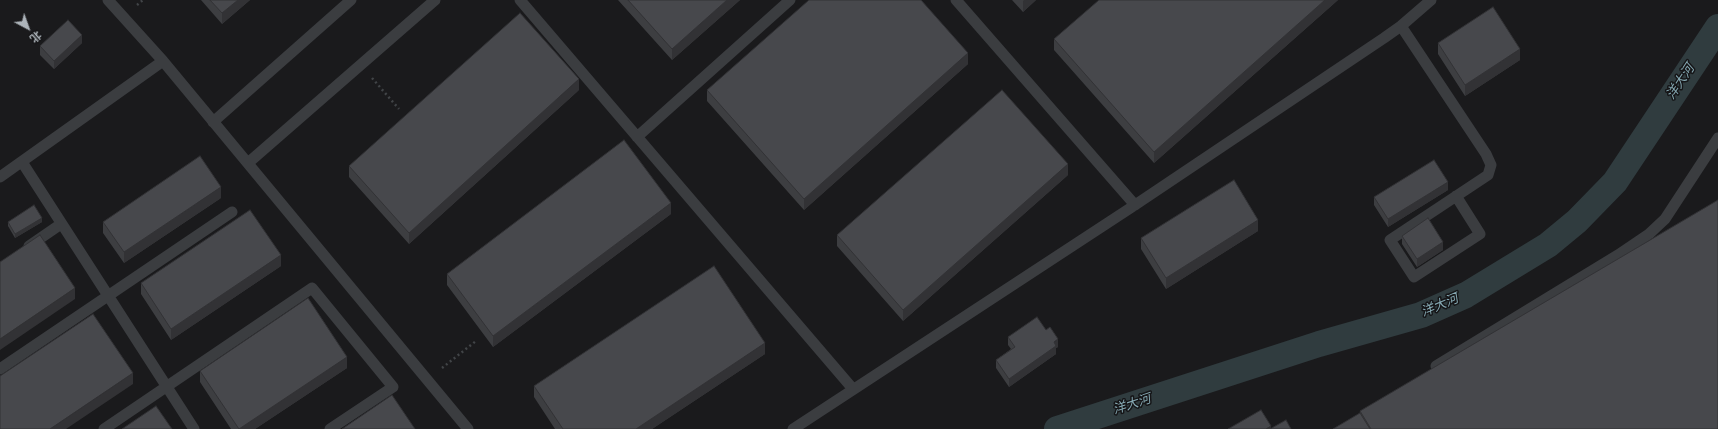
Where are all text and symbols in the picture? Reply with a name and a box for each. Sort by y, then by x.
north arrow [8,8,48,48]
text: 北 [26,27,45,47]
water label: 洋大河 [1664,61,1698,103]
water label: 洋大河 [1419,291,1461,321]
water label: 洋大河 [1111,392,1153,418]

